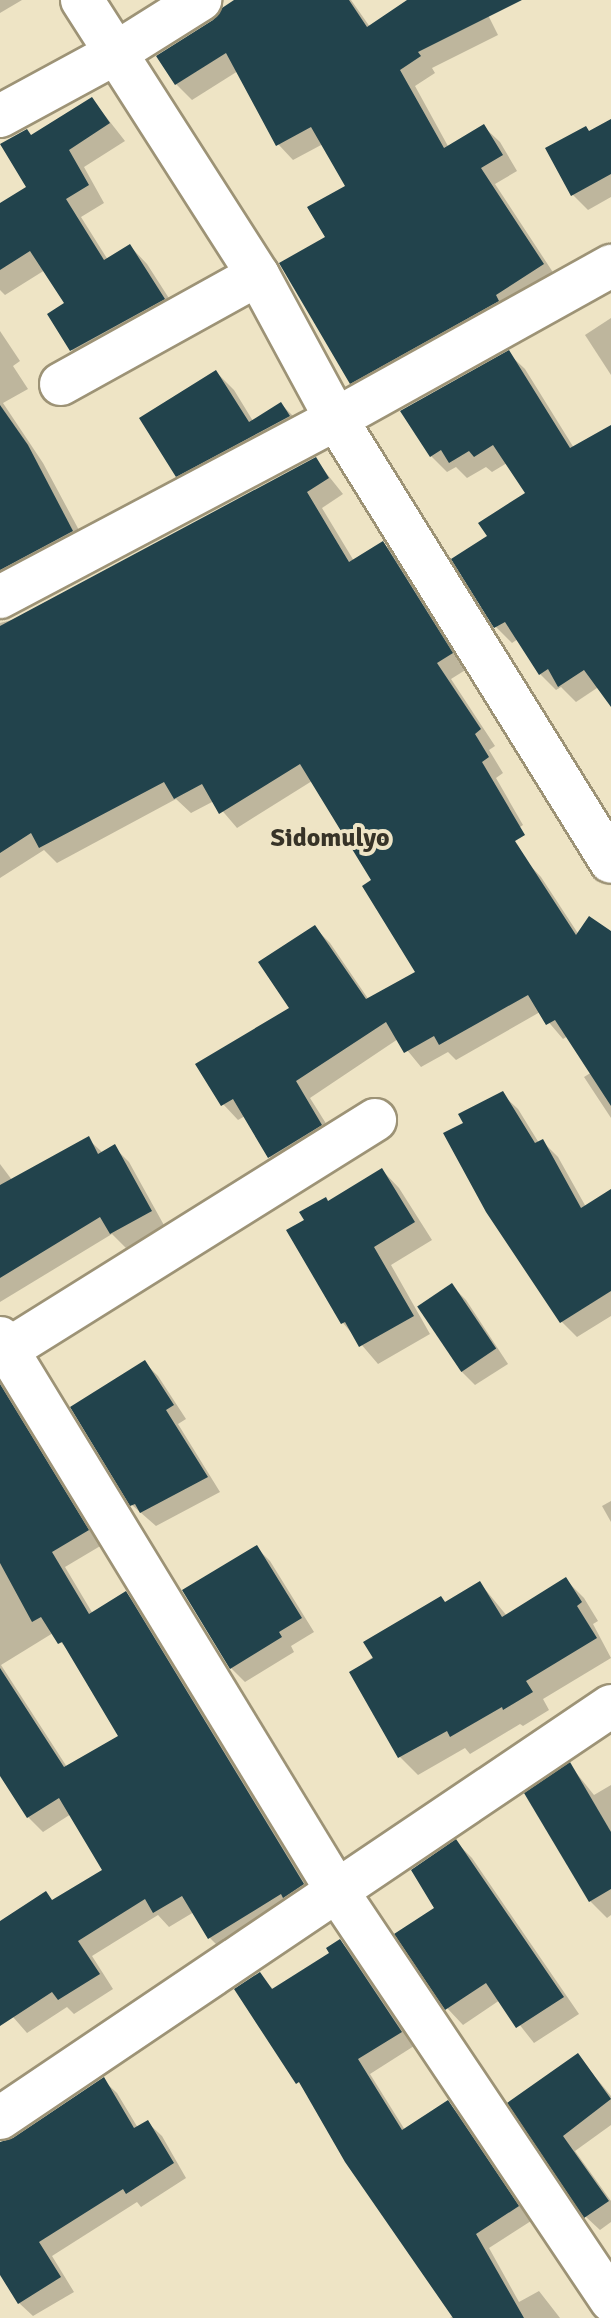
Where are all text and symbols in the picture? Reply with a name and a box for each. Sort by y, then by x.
district label: Sidomulyo [270,823,390,855]

